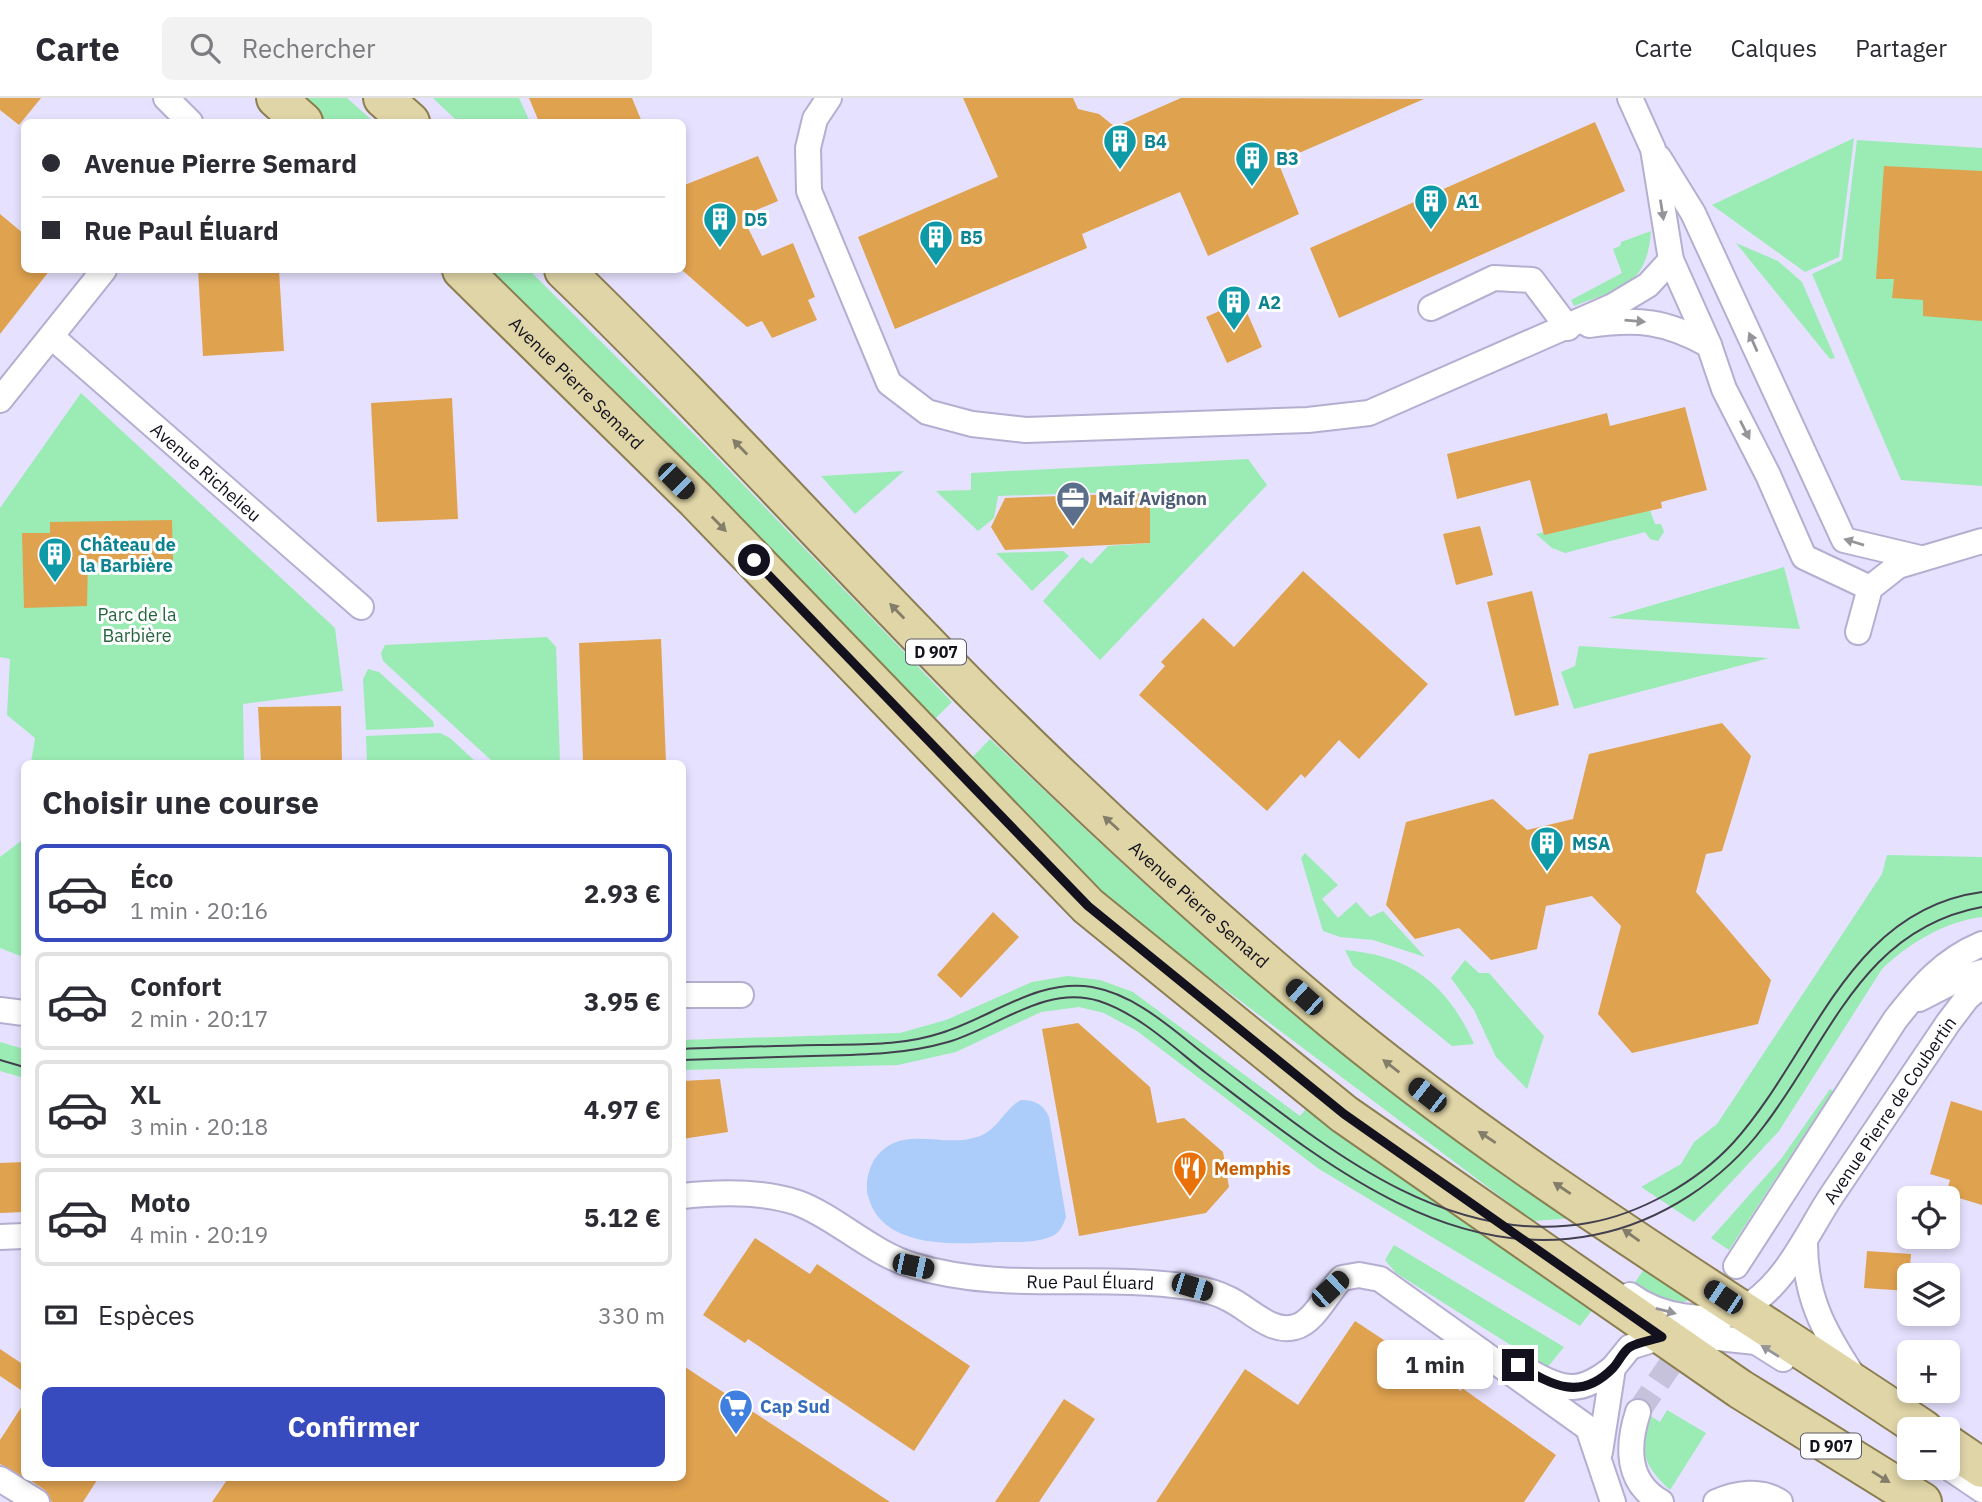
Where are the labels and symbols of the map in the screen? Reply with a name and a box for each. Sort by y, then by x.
building icon: B4 [1101,122,1139,171]
place label: B4 [1144,130,1167,153]
building icon: B3 [1233,139,1271,188]
place label: B3 [1276,147,1299,170]
building icon: A1 [1412,182,1450,231]
place label: A1 [1456,190,1479,213]
one-way arrow [1657,199,1668,221]
building icon: D5 [701,200,739,249]
place label: D5 [744,208,768,231]
building icon: B5 [917,218,955,267]
place label: B5 [960,226,983,249]
building icon: A2 [1215,283,1253,332]
place label: A2 [1258,291,1281,314]
street label: Avenue Pierre Semard [505,312,649,454]
one-way arrow [1625,316,1647,327]
one-way arrow [1747,332,1759,352]
street label: Avenue Richelieu [146,417,266,526]
one-way arrow [1739,420,1750,440]
one-way arrow [733,439,749,456]
car [654,459,699,503]
office icon: Maif Avignon [1054,479,1092,528]
place label: Maif Avignon [1098,487,1207,510]
one-way arrow [711,516,728,533]
place label: Château de la Barbière [80,533,176,577]
building icon: Château de la Barbière [36,535,74,584]
one-way arrow [1844,536,1865,546]
route start [738,544,770,576]
park label: Parc de la Barbière [97,603,177,647]
one-way arrow [889,603,906,620]
road number: D 907 [906,639,966,664]
one-way arrow [1102,815,1120,831]
building icon: MSA [1528,824,1566,873]
place label: MSA [1572,832,1610,855]
street label: Avenue Pierre Semard [1125,836,1274,973]
car [1282,975,1327,1019]
street label: Avenue Pierre de Coubertin [1818,1011,1961,1208]
one-way arrow [1382,1059,1400,1074]
car [1404,1074,1451,1116]
one-way arrow [1478,1130,1496,1144]
restaurant icon: Memphis [1171,1149,1209,1198]
place label: Memphis [1214,1157,1291,1180]
one-way arrow [1553,1181,1571,1195]
one-way arrow [1622,1228,1640,1242]
car [891,1251,936,1281]
car [1308,1267,1353,1311]
street label: Rue Paul Éluard [1026,1270,1155,1295]
car [1169,1271,1216,1303]
car [1700,1277,1747,1317]
one-way arrow [1655,1306,1677,1317]
callout: 1 min [1378,1340,1494,1390]
one-way arrow [1760,1345,1780,1358]
route end [1502,1349,1534,1381]
supermarket icon: Cap Sud [717,1387,755,1436]
place label: Cap Sud [760,1395,830,1418]
road number: D 907 [1801,1434,1861,1458]
one-way arrow [1871,1470,1891,1483]

